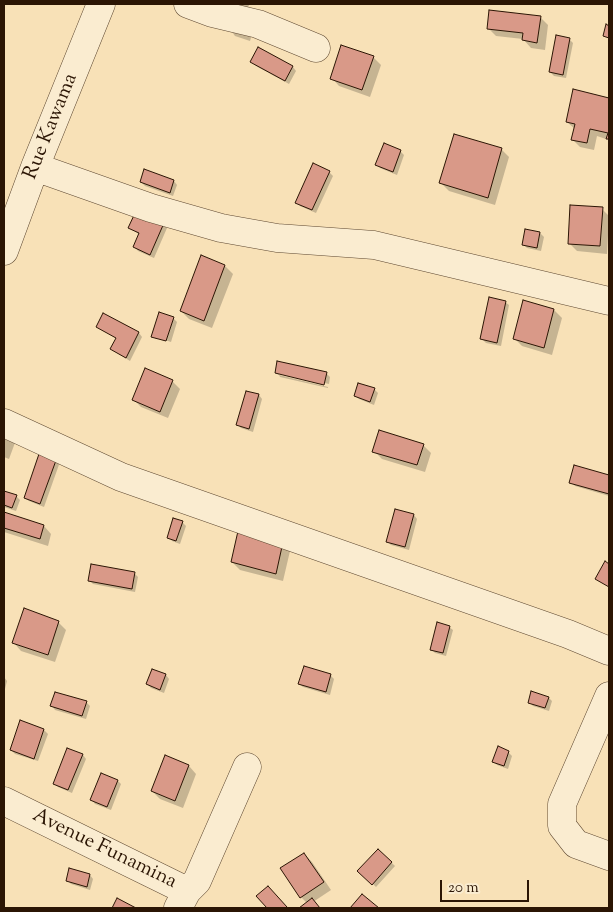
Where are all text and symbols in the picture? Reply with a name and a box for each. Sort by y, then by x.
street label: Rue Kawama [20,70,84,184]
street label: Avenue Funamina [28,805,180,895]
scale bar [443,870,532,902]
text: 20 m [448,878,479,899]

